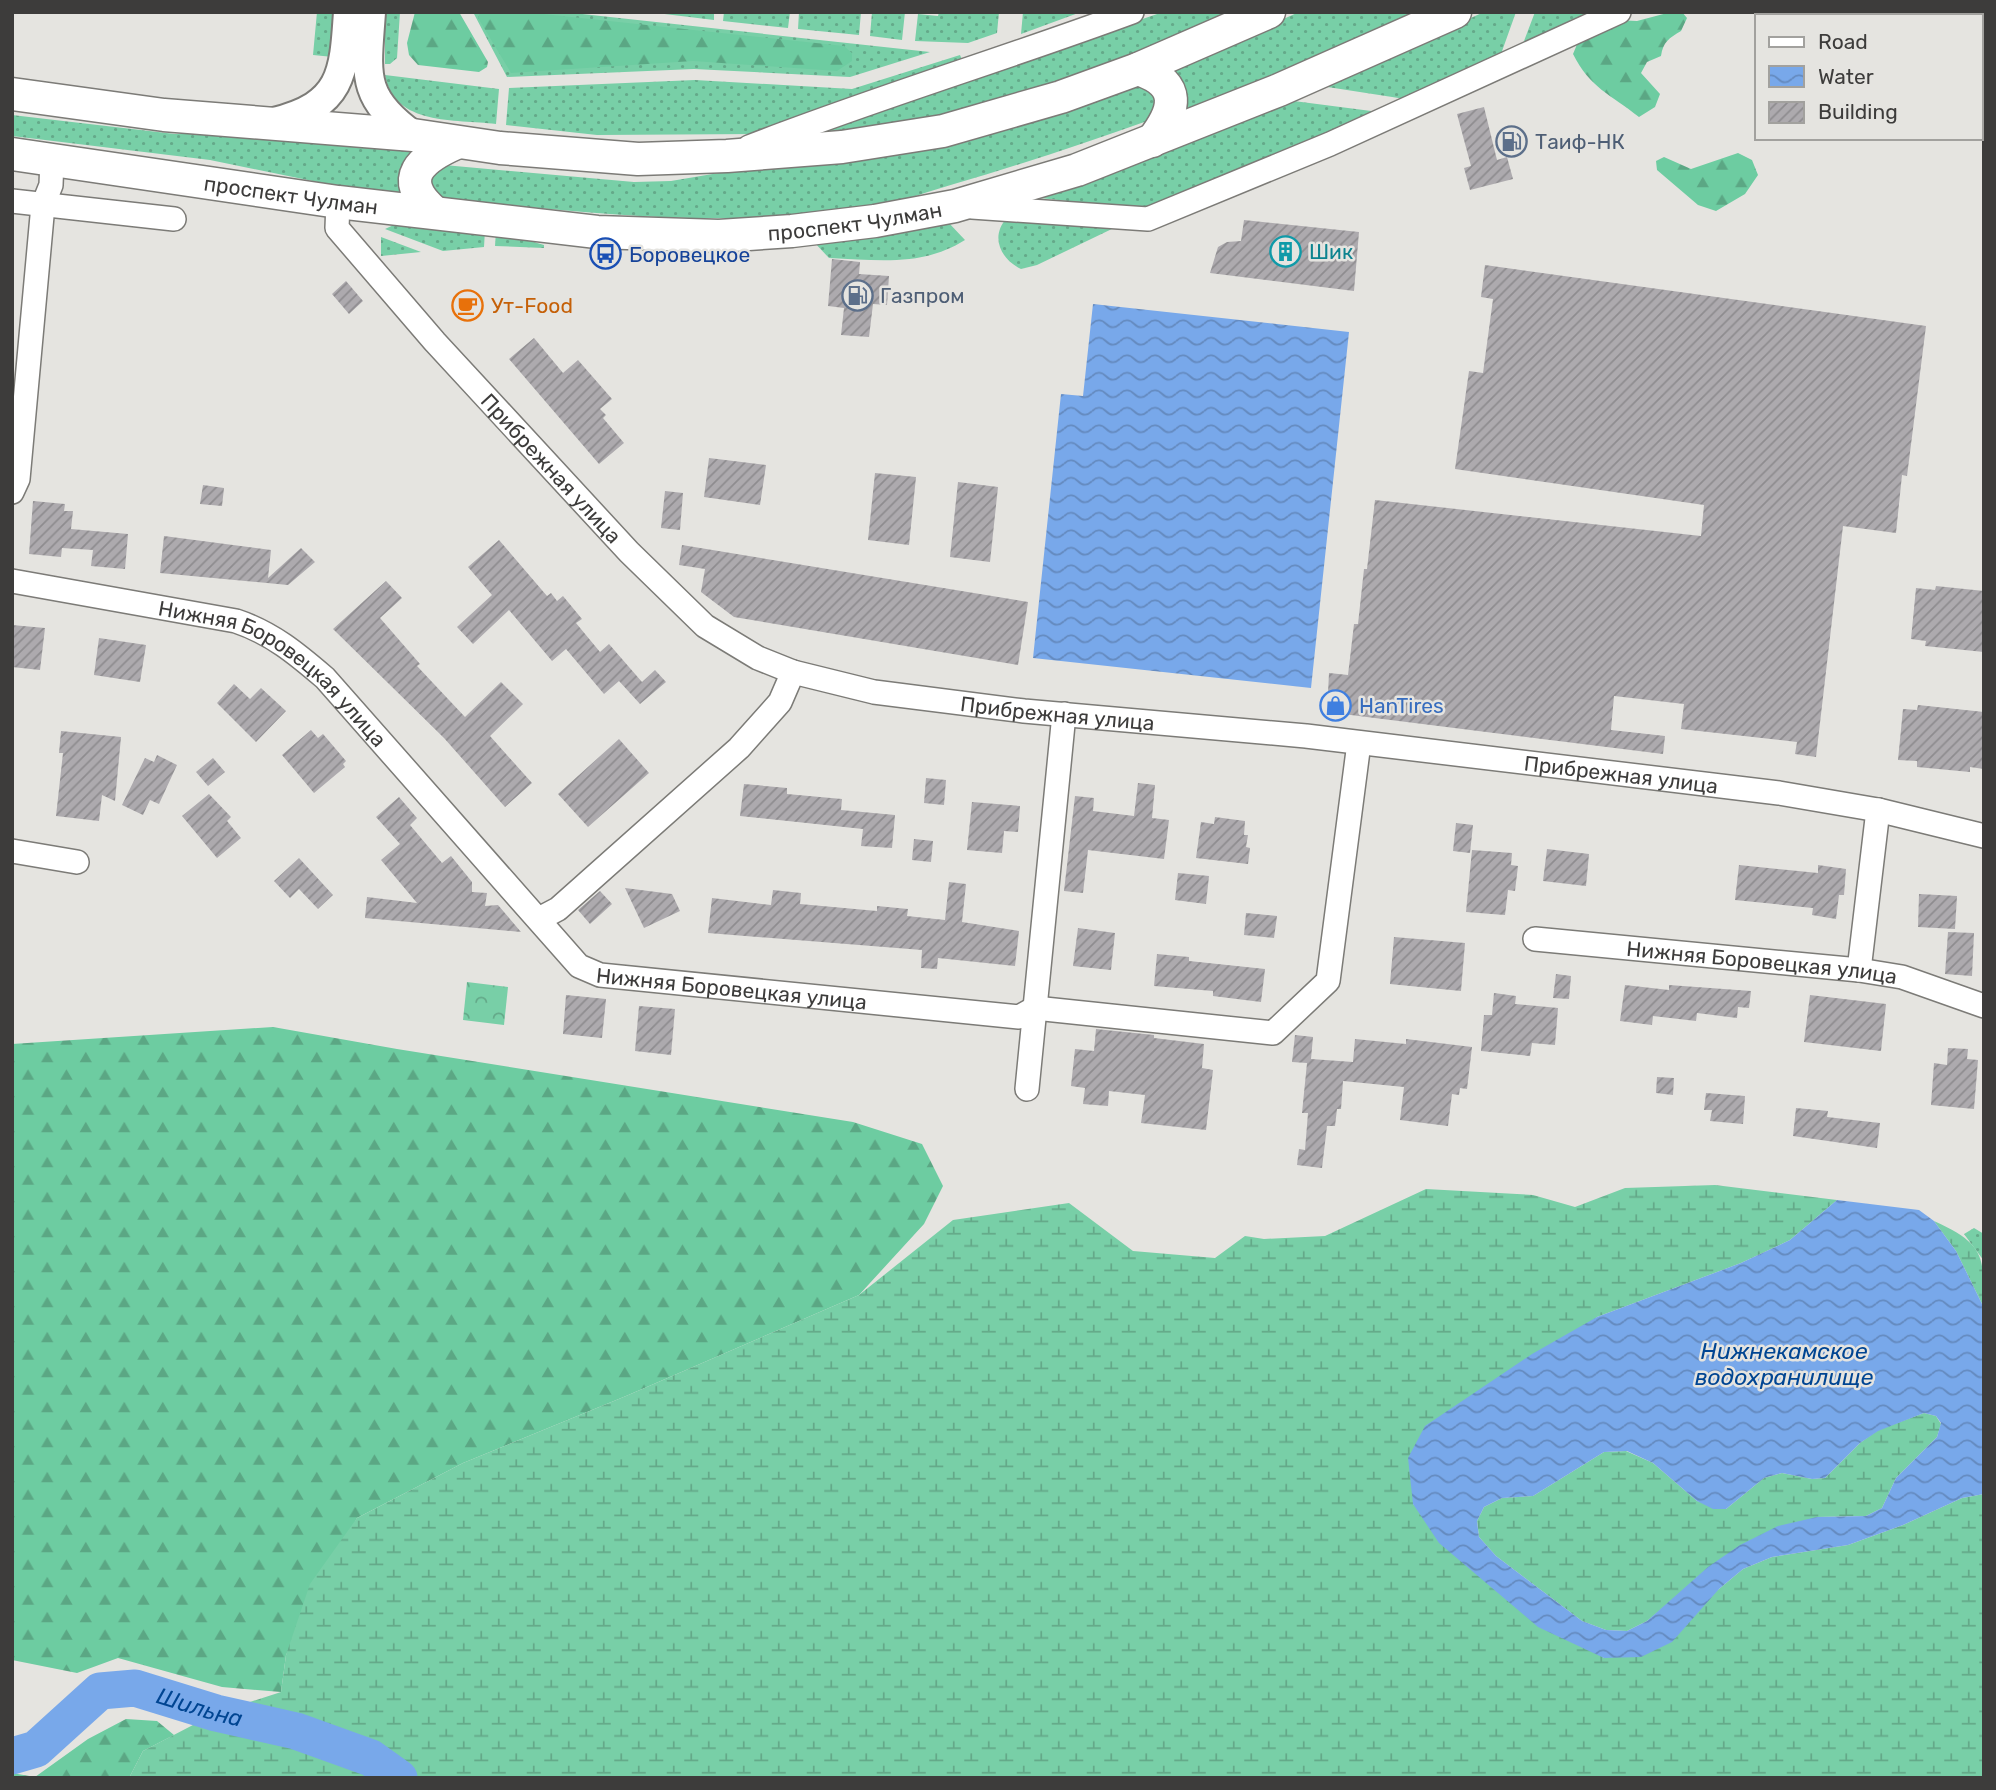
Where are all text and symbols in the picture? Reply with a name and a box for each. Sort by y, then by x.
legend [1755,14,1982,140]
text: Road [1818,29,1868,54]
text: Water [1818,64,1874,89]
text: Building [1818,99,1898,124]
fuel station icon: Таиф-НК [1495,124,1529,158]
place label: Таиф-НК [1535,129,1625,154]
street label: проспект Чулман [202,170,379,219]
street label: проспект Чулман [767,196,944,245]
building icon: Шик [1269,234,1303,268]
bus stop icon: Боровецкое [589,237,623,271]
place label: Шик [1309,239,1353,264]
place label: Боровецкое [629,242,750,267]
fuel station icon: Газпром [840,278,874,312]
place label: Газпром [880,283,965,308]
cafe icon: Ут-Food [451,288,485,322]
place label: Ут-Food [491,293,573,318]
street label: Прибрежная улица [476,388,627,548]
street label: Нижняя Боровецкая улица [156,595,392,752]
shop icon: HanTires [1319,688,1353,722]
street label: Прибрежная улица [959,691,1156,735]
place label: HanTires [1359,693,1444,718]
street label: Прибрежная улица [1523,750,1719,798]
street label: Нижняя Боровецкая улица [1625,935,1899,989]
street label: Нижняя Боровецкая улица [595,962,868,1014]
water label: Нижнекамское водохранилище [1695,1337,1874,1391]
water label: Шильна [153,1682,245,1733]

